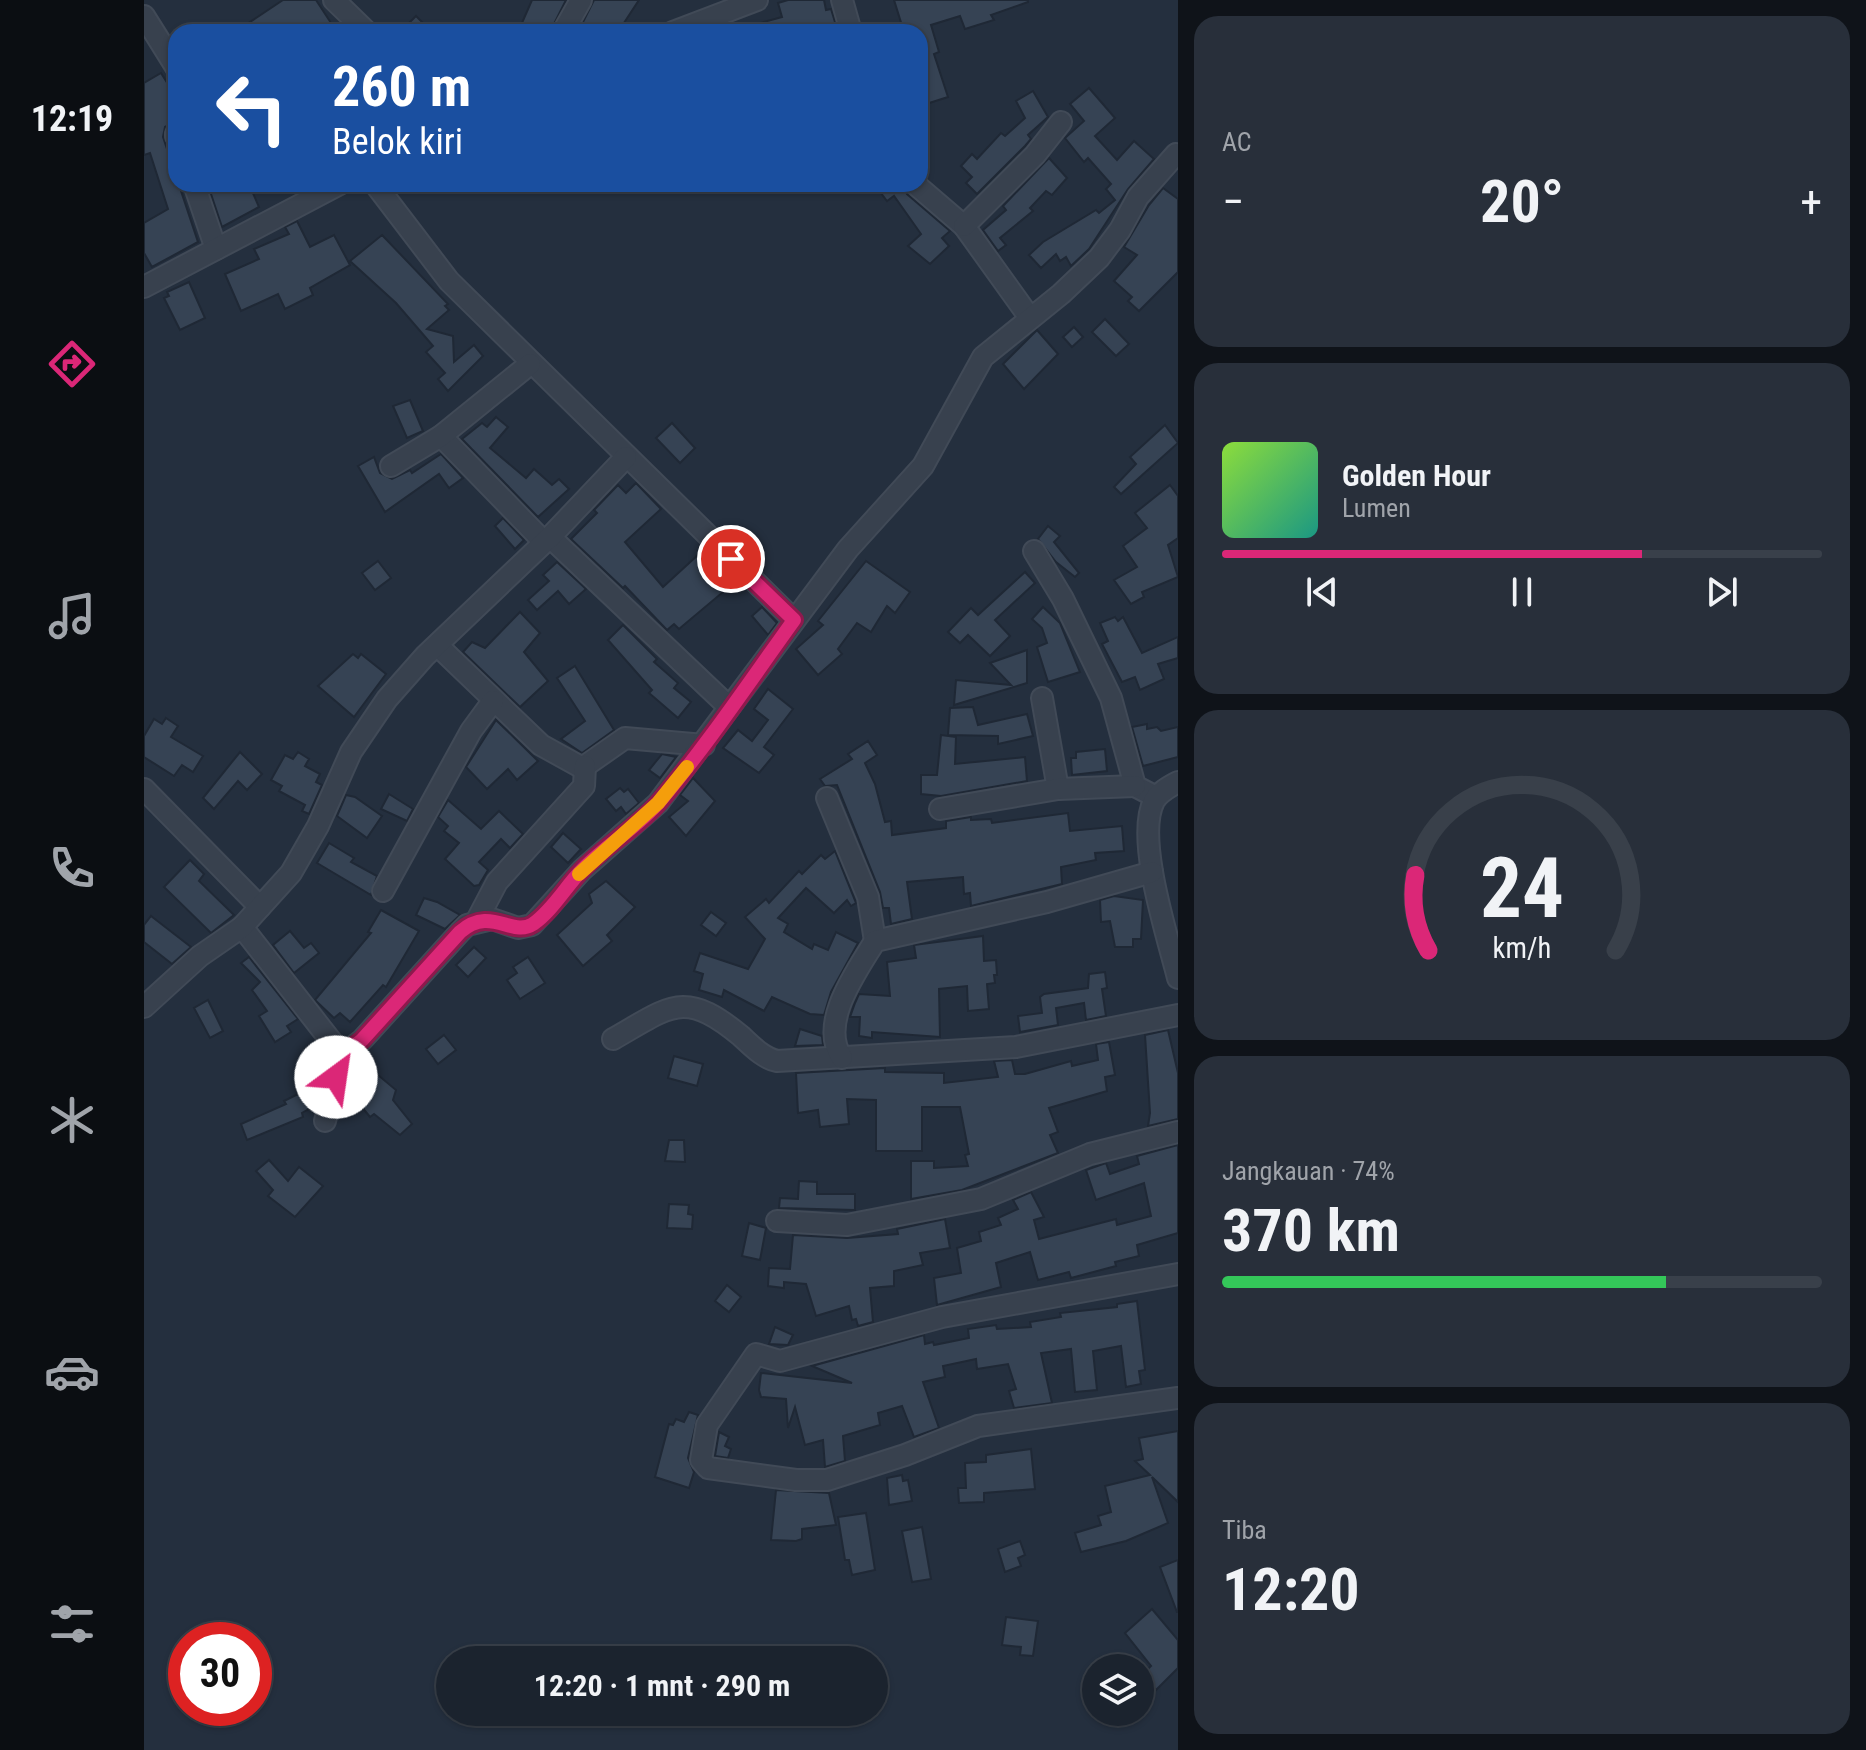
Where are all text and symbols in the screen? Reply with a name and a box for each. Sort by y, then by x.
text: 260 m [332,54,471,120]
icon: left [200,56,304,160]
text: 12:19 [31,98,113,140]
text: Belok kiri [332,121,463,163]
text: AC [1222,127,1252,157]
text: 20° [1480,166,1564,237]
text: − [1222,176,1244,228]
text: + [1800,176,1822,228]
icon: directions [44,336,100,392]
text: Golden Hour [1342,458,1491,493]
text: Lumen [1342,493,1411,523]
pin [697,525,765,593]
icon: arrive [709,537,753,581]
icon: previous [1300,570,1344,614]
icon: pause [1500,570,1544,614]
icon: next [1700,570,1744,614]
icon: music [44,588,100,644]
icon: phone [44,840,100,896]
text: 24 [1480,840,1564,937]
text: km/h [1493,931,1551,965]
position arrow [294,1035,378,1119]
icon: climate [44,1092,100,1148]
text: Jangkauan · 74% [1222,1156,1395,1186]
text: 370 km [1222,1195,1400,1266]
icon: car [44,1344,100,1400]
text: Tiba [1222,1515,1267,1545]
text: 12:20 [1222,1554,1360,1625]
icon: filters [44,1596,100,1652]
speed limit sign: 30 [168,1622,272,1726]
map controls [1082,1654,1154,1726]
button: layers [1082,1654,1154,1726]
text: 12:20 · 1 mnt · 290 m [534,1668,790,1703]

